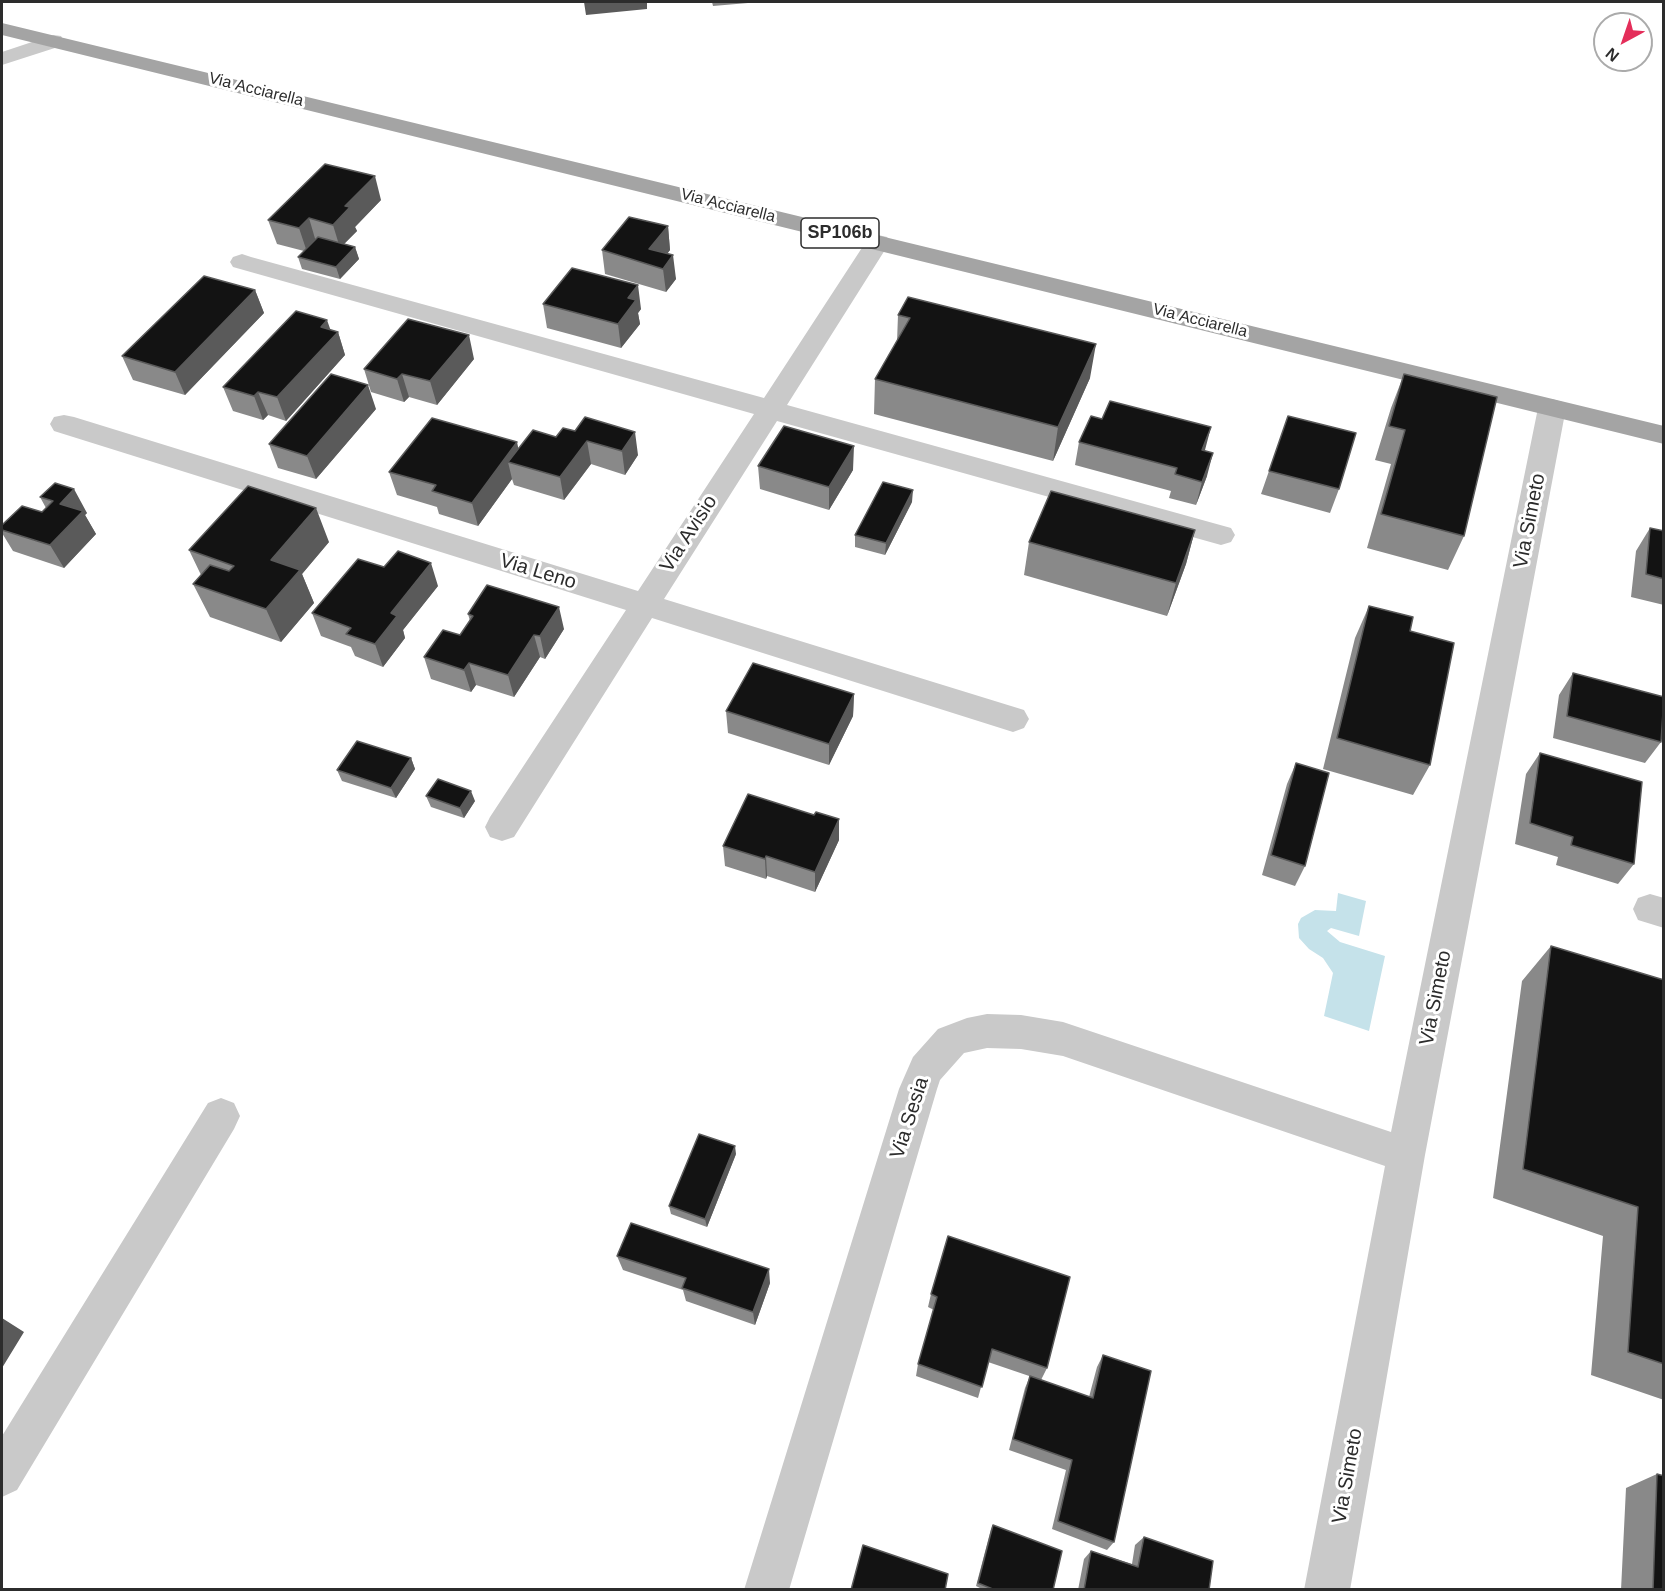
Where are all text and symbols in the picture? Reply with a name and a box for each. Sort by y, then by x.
north arrow [1593,12,1653,72]
text: N [1603,44,1622,65]
street label: Via Acciarella [207,69,305,111]
street label: Via Acciarella [679,185,777,227]
road number: SP106b [801,218,879,248]
street label: Via Acciarella [1151,300,1249,342]
street label: Via Simeto [1509,471,1551,571]
street label: Via Avisio [655,491,723,577]
street label: Via Leno [497,549,579,595]
street label: Via Simeto [1415,948,1457,1048]
street label: Via Sesia [886,1074,934,1162]
street label: Via Simeto [1328,1426,1368,1526]

